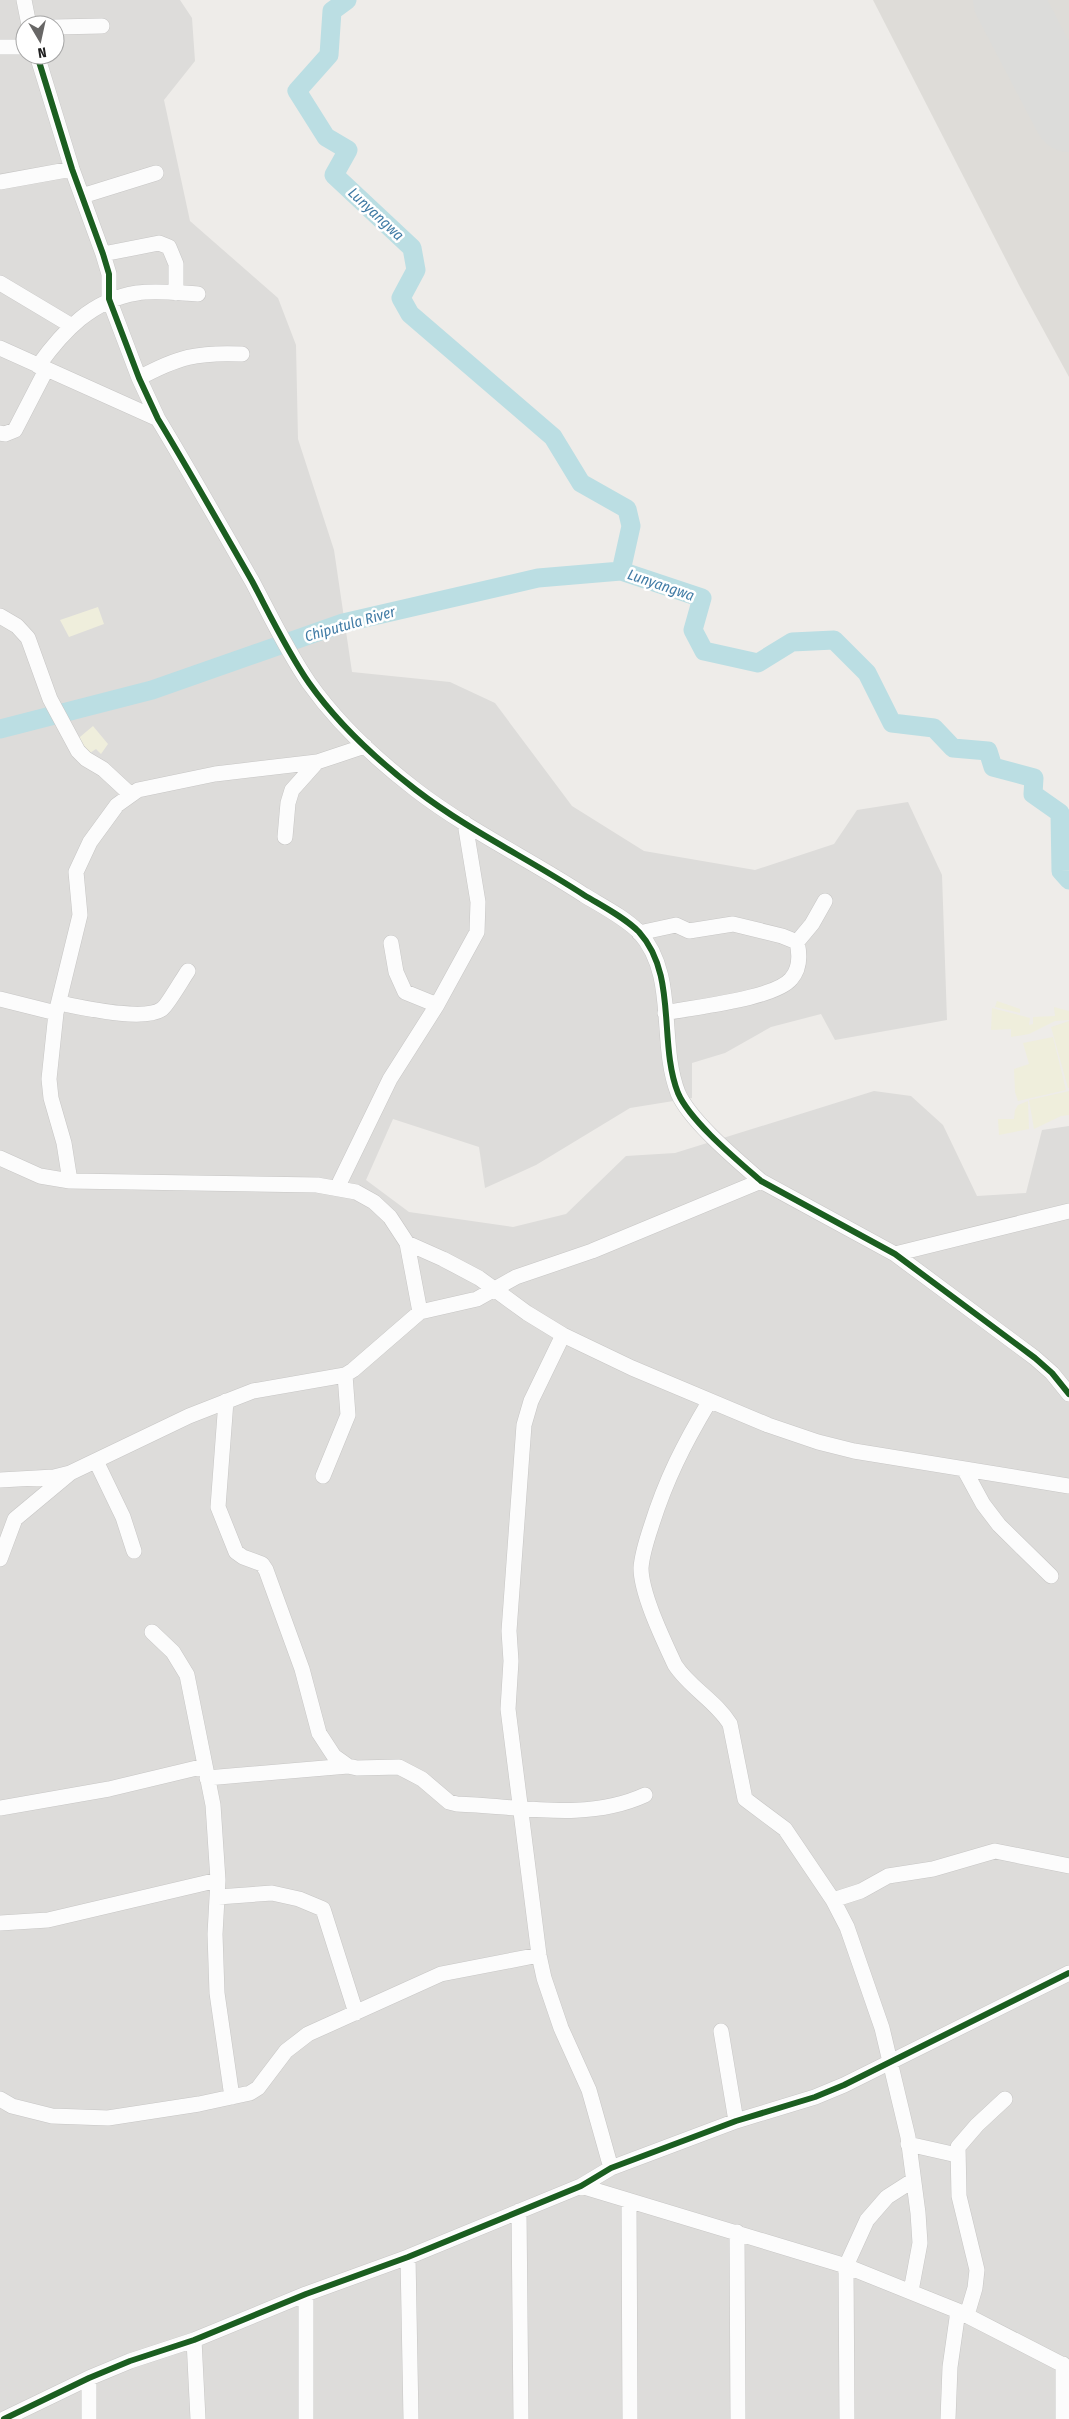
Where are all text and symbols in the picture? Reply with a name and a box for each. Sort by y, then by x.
north arrow [15,15,65,65]
text: N [36,43,47,61]
water label: Lunyangwa [344,184,408,244]
water label: Lunyangwa [625,565,697,605]
water label: Chiputula River [303,602,398,646]

